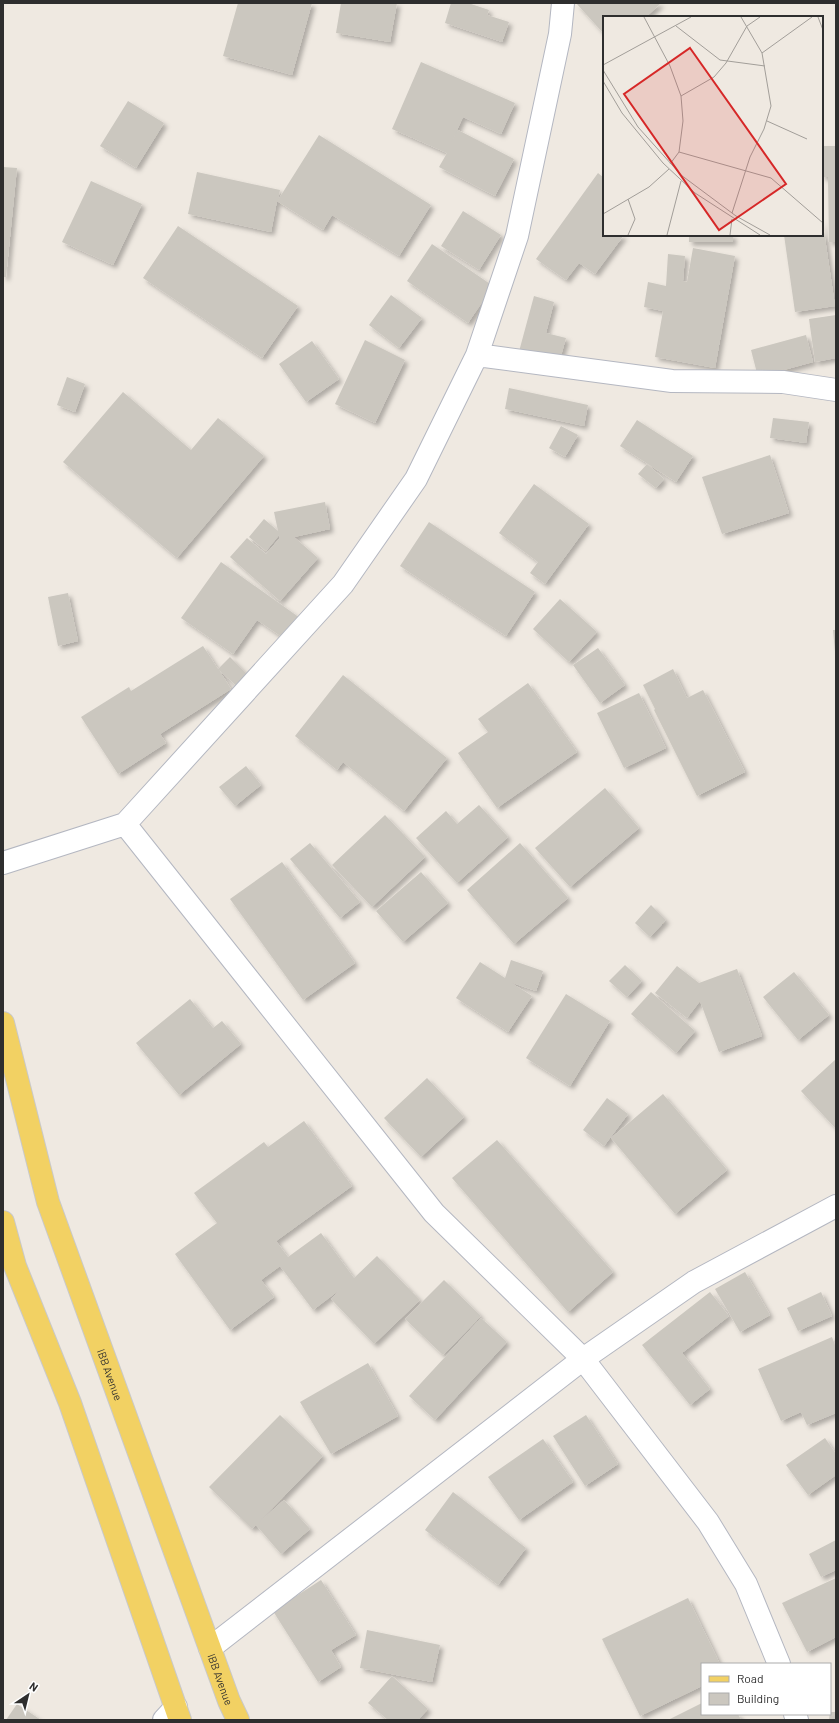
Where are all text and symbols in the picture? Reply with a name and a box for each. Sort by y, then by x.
inset map [603,16,823,236]
street label: IBB Avenue [95,1347,126,1402]
street label: IBB Avenue [206,1651,236,1707]
legend [701,1663,831,1715]
text: Road [737,1671,764,1685]
north arrow [8,1675,48,1715]
text: N [27,1679,41,1694]
text: Building [737,1691,779,1705]

